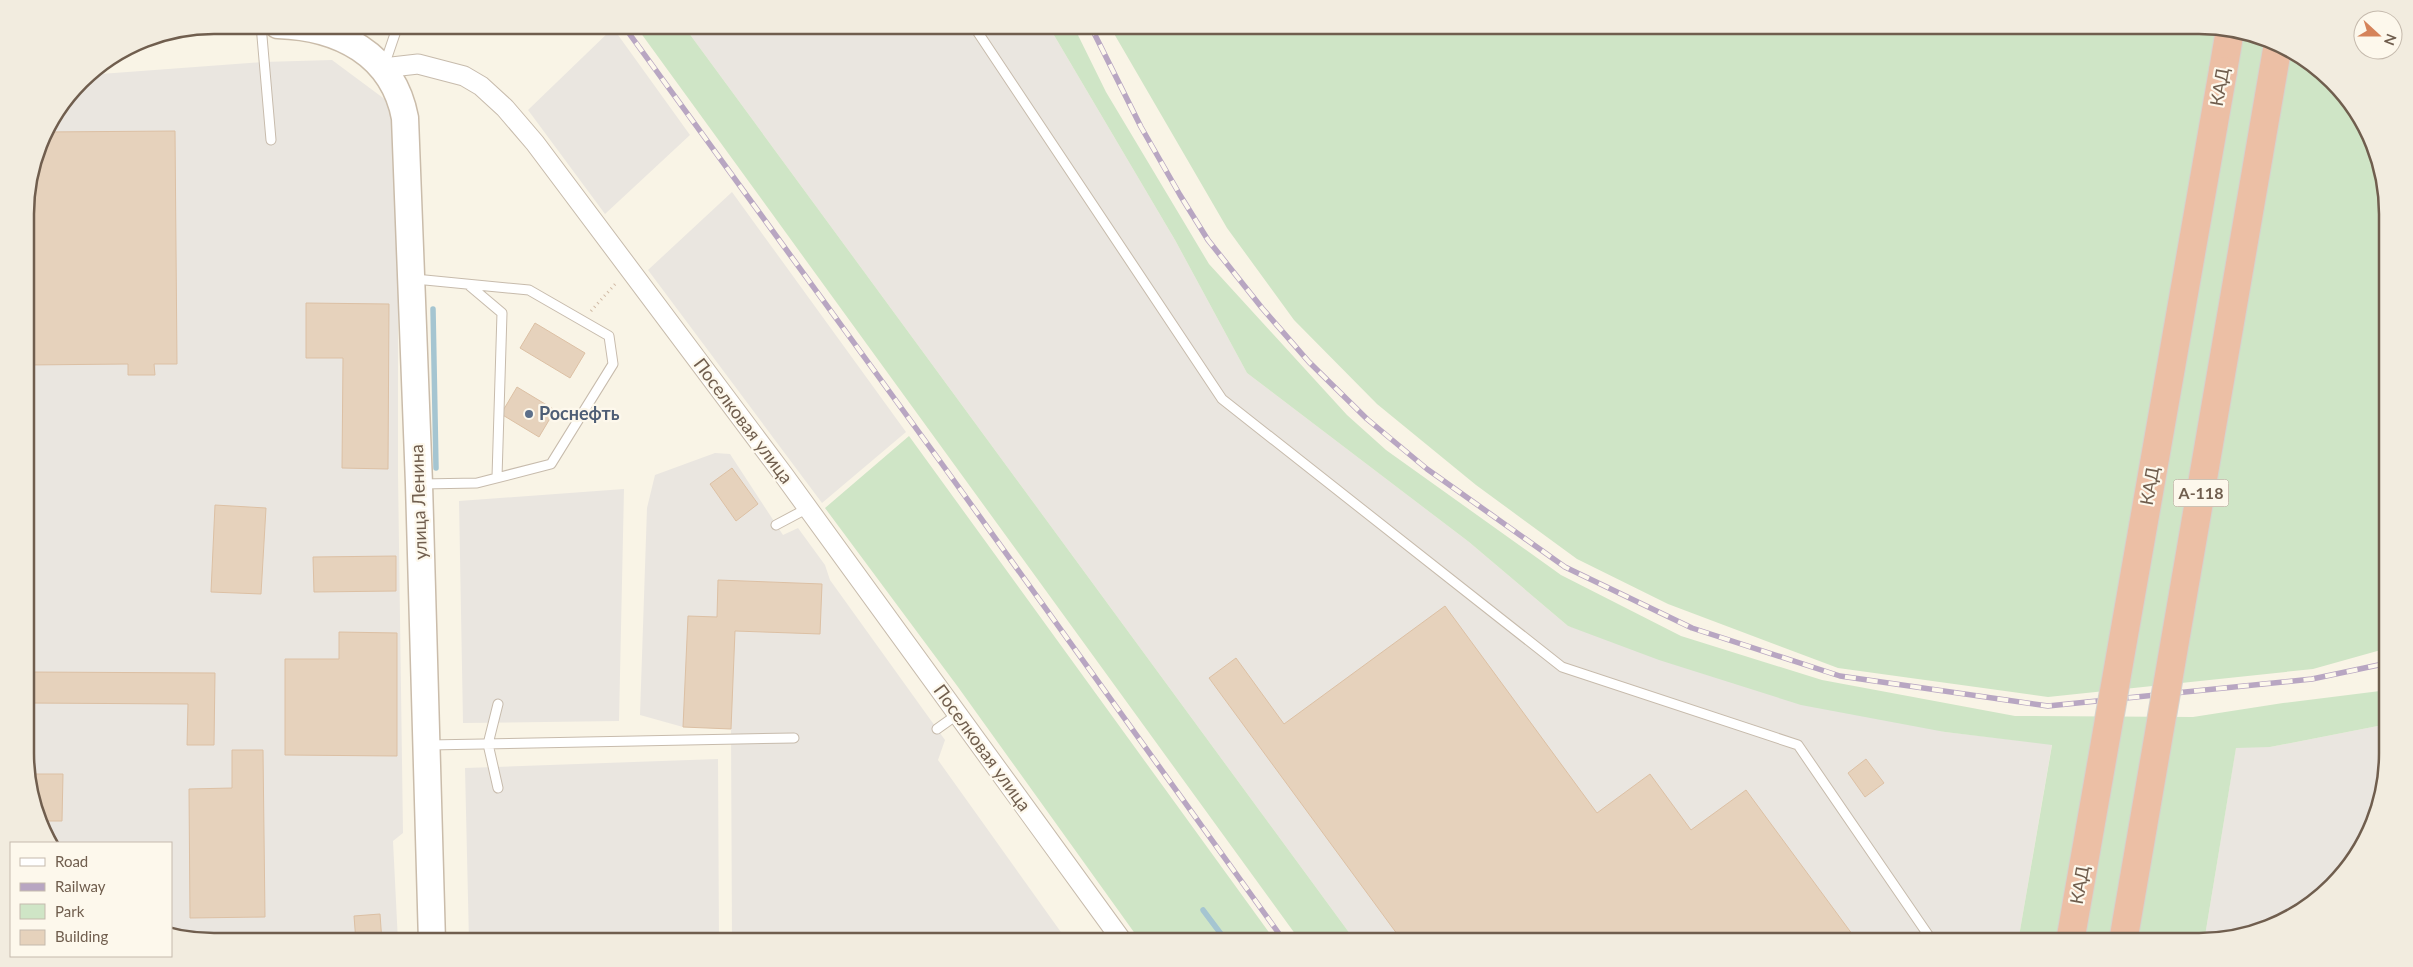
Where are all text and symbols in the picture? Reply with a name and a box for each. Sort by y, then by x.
north arrow [2353,10,2403,60]
text: N [2381,32,2400,48]
street label: КАД [2205,66,2233,108]
street label: Поселковая улица [689,353,798,487]
place label: Роснефть [539,402,620,424]
marker: Роснефть [523,408,535,420]
street label: улица Ленина [405,444,431,560]
street label: КАД [2135,465,2163,507]
road number: А-118 [2174,479,2228,506]
street label: Поселковая улица [929,680,1036,815]
legend [10,842,172,957]
text: Road [55,852,88,870]
street label: КАД [2065,864,2093,906]
text: Railway [55,877,106,895]
text: Park [55,902,85,920]
text: Building [55,927,108,945]

